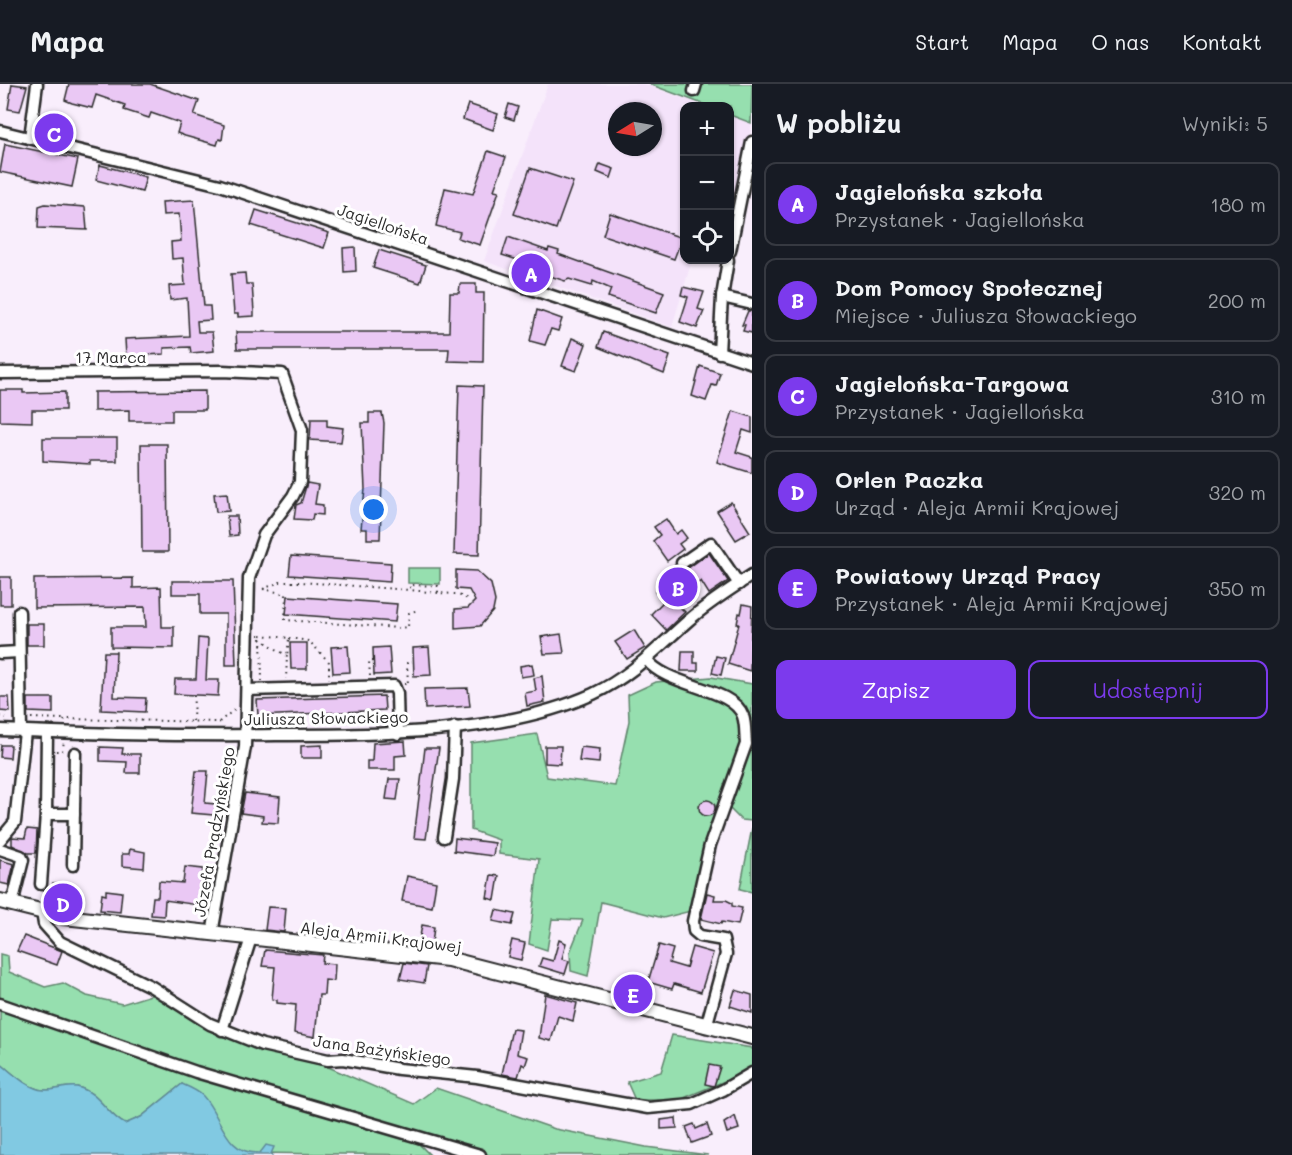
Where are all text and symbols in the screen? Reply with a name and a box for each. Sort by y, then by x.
text: Mapa [30,23,105,59]
text: Start [915,28,969,55]
text: Mapa [1002,28,1058,55]
text: O nas [1091,28,1149,55]
text: Kontakt [1182,28,1262,55]
north arrow [608,102,662,156]
map controls [680,102,734,264]
button: + [680,102,734,156]
text: W pobliżu [776,106,902,140]
pin: C [34,110,74,156]
text: Wyniki: 5 [1182,110,1268,136]
button: − [680,156,734,210]
text: Jagielońska szkoła [835,177,1043,206]
text: A [791,191,804,217]
text: 180 m [1210,191,1266,217]
street label: Jagiellońska [335,198,432,249]
text: Przystanek · Jagiellońska [835,206,1085,232]
button: locate [680,210,734,264]
pin: A [512,250,550,296]
text: Dom Pomocy Społecznej [835,273,1103,302]
text: B [791,287,804,313]
text: 200 m [1208,287,1266,313]
text: Miejsce · Juliusza Słowackiego [835,302,1137,328]
street label: 17 Marca [75,346,147,367]
text: Jagielońska-Targowa [835,369,1069,398]
text: C [790,383,805,409]
text: 310 m [1211,383,1266,409]
text: Przystanek · Jagiellońska [835,398,1085,424]
text: Orlen Paczka [835,465,983,494]
text: D [790,479,805,505]
text: 320 m [1208,479,1266,505]
text: Urząd · Aleja Armii Krajowej [835,494,1119,520]
your location [359,495,388,524]
text: Powiatowy Urząd Pracy [835,561,1101,590]
pin: B [658,564,698,610]
text: E [791,575,804,601]
text: 350 m [1208,575,1266,601]
text: Przystanek · Aleja Armii Krajowej [835,590,1169,616]
button: Zapisz [776,660,1016,719]
button: Udostępnij [1028,660,1268,719]
street label: Juliusza Słowackiego [244,706,408,729]
street label: Józefa Prądzyńskiego [188,745,239,919]
pin: D [44,880,82,926]
street label: Aleja Armii Krajowej [299,916,463,957]
pin: E [614,972,652,1016]
street label: Jana Bażyńskiego [312,1029,452,1070]

